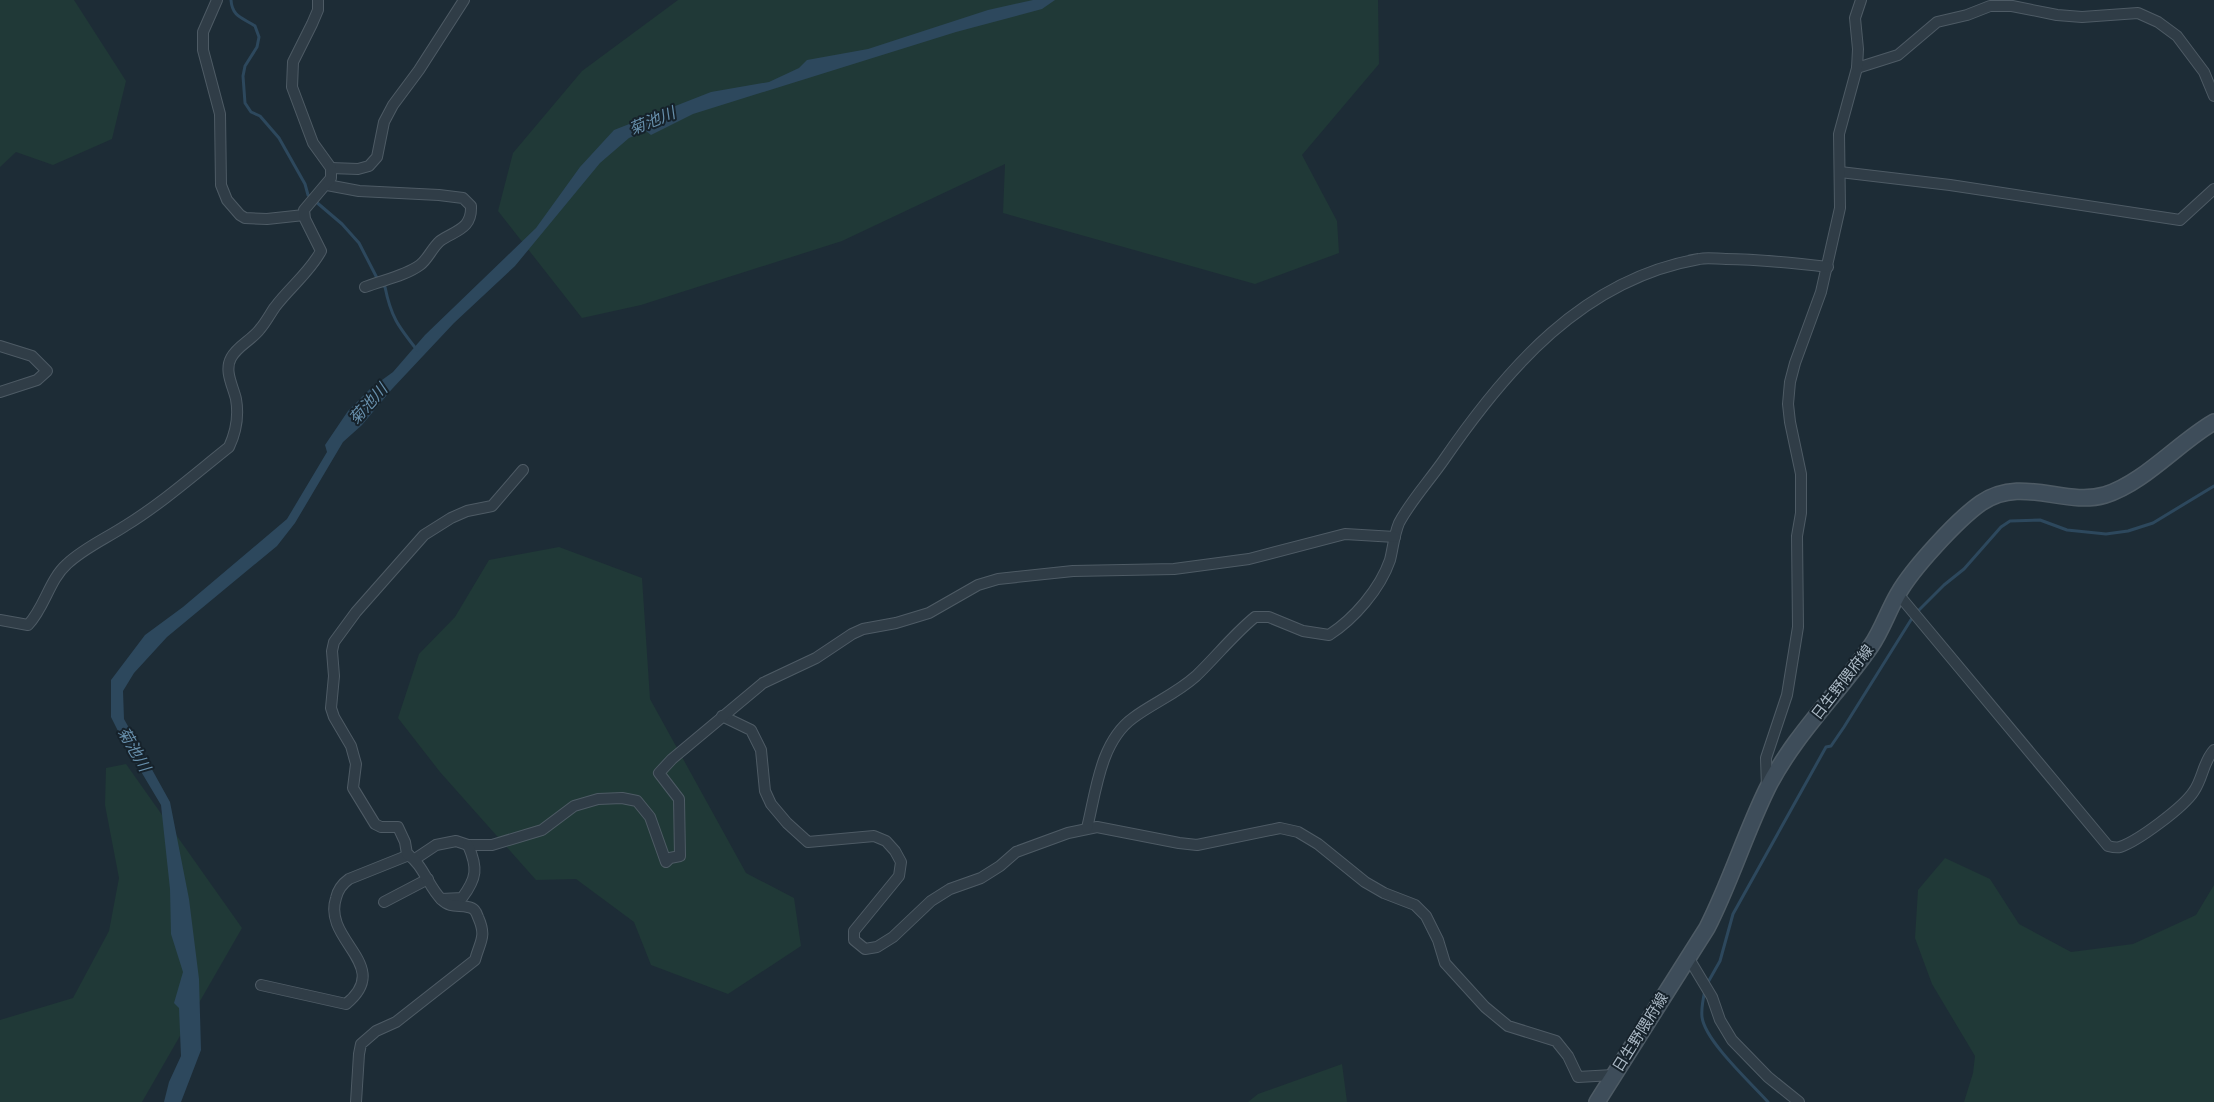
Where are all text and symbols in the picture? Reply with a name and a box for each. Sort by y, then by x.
water label: 菊池川 [626,102,680,139]
water label: 菊池川 [345,378,392,428]
street label: 日生野隈府線 [1808,641,1876,723]
water label: 菊池川 [114,723,155,776]
street label: 日生野隈府線 [1609,989,1671,1075]

